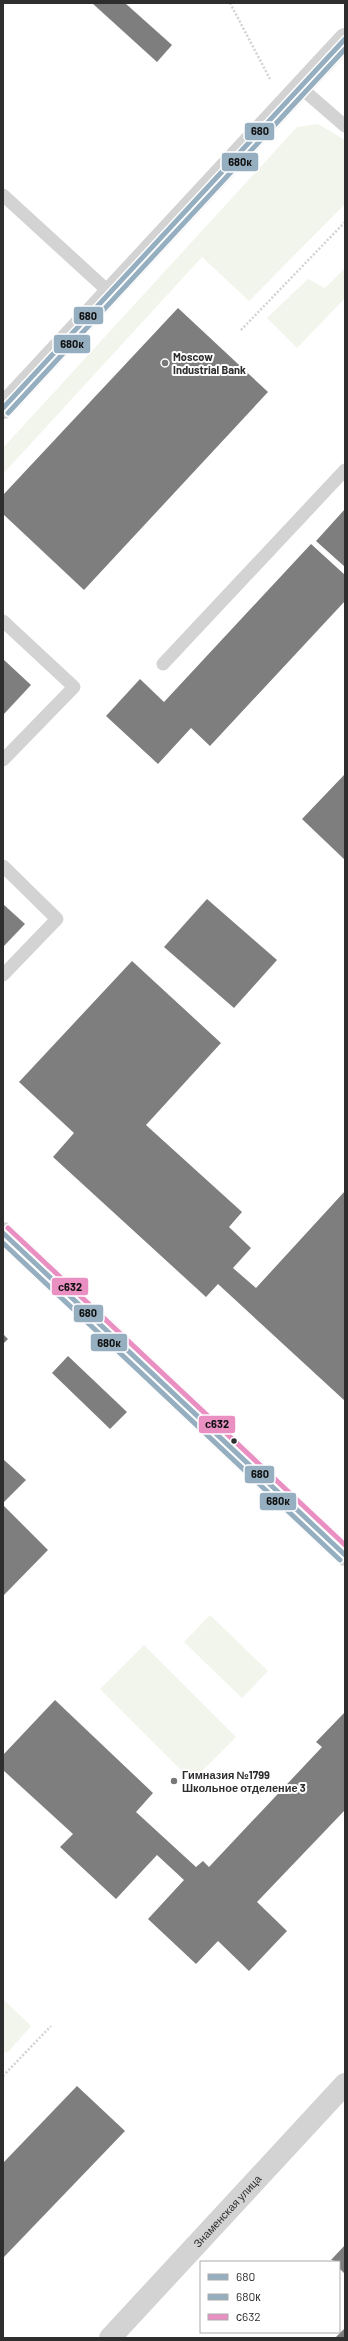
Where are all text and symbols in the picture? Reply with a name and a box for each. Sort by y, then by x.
line badge: 680 [244,122,275,141]
text: 680 [251,124,269,137]
line badge: 680к [221,152,259,172]
text: 680к [228,155,252,168]
line badge: 680 [73,306,104,325]
text: 680 [79,309,97,322]
line badge: 680к [53,334,91,354]
text: 680к [60,337,84,350]
place label: Moscow Industrial Bank [173,350,246,376]
marker: Moscow Industrial Bank [160,358,170,368]
line badge: с632 [51,1277,89,1296]
text: с632 [58,1280,82,1293]
line badge: 680 [73,1304,104,1323]
text: 680 [79,1306,97,1319]
line badge: 680к [90,1333,128,1352]
text: 680к [97,1336,121,1349]
line badge: с632 [198,1415,236,1434]
text: с632 [205,1417,229,1430]
unlabelled marker [229,1436,239,1446]
line badge: 680 [244,1465,275,1484]
text: 680 [251,1467,269,1480]
line badge: 680к [259,1492,297,1511]
text: 680к [266,1494,290,1507]
place label: Гимназия №1799 Школьное отделение 3 [182,1768,306,1794]
marker: Гимназия №1799 Школьное отделение 3 [169,1776,179,1786]
street label: Знаменская улица [191,2171,264,2250]
legend [200,2261,340,2333]
text: 680 [236,2269,255,2283]
text: 680к [236,2289,261,2303]
text: с632 [236,2309,261,2323]

